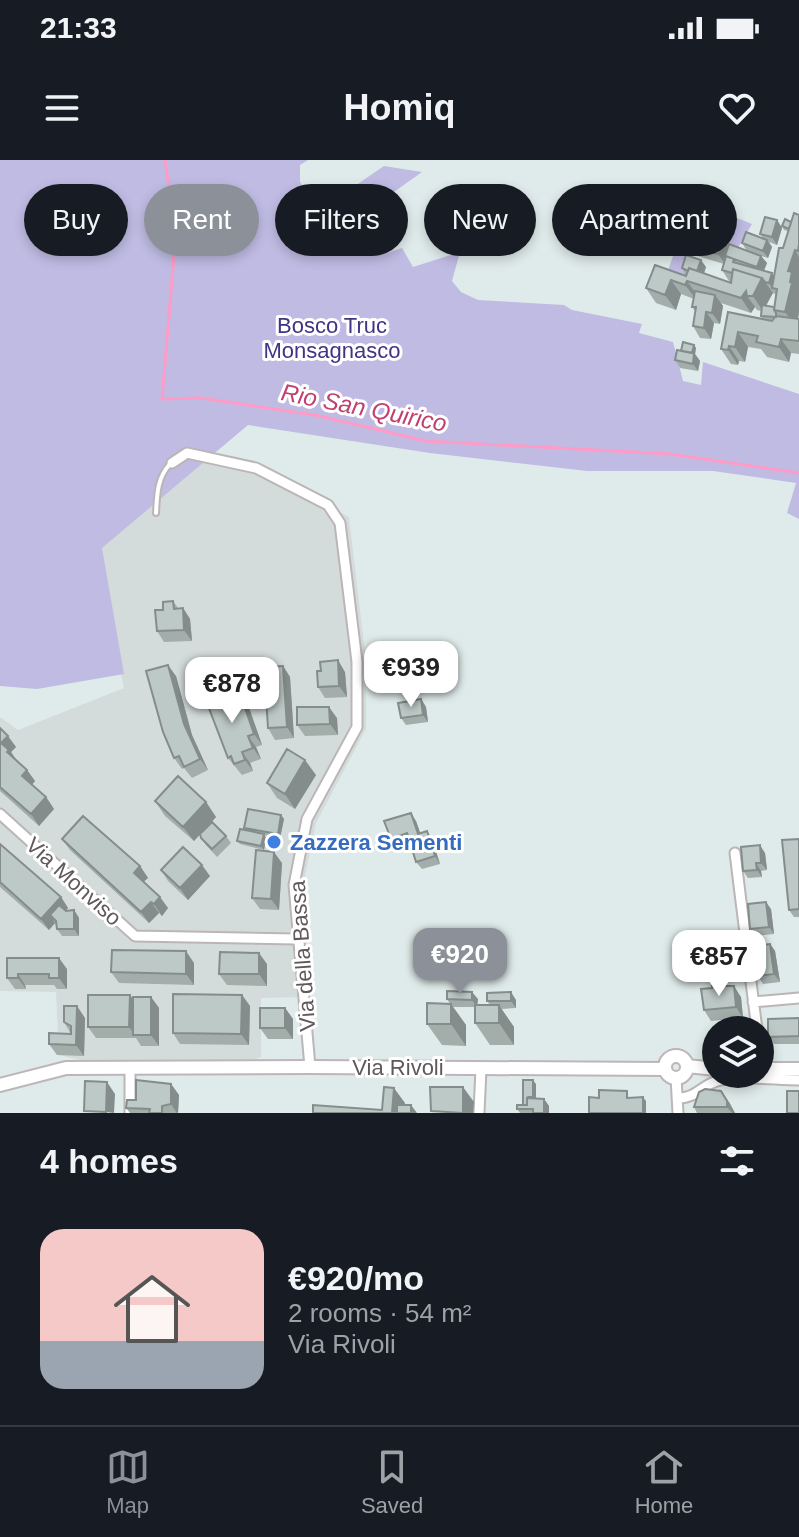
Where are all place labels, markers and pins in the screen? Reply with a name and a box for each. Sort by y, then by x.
pin: €939 [364,641,458,709]
pin: €878 [185,657,279,725]
place label: Zazzera Sementi [290,830,462,855]
marker: Zazzera Sementi [265,833,283,851]
pin: €920 [413,928,507,996]
pin: €857 [672,930,766,998]

